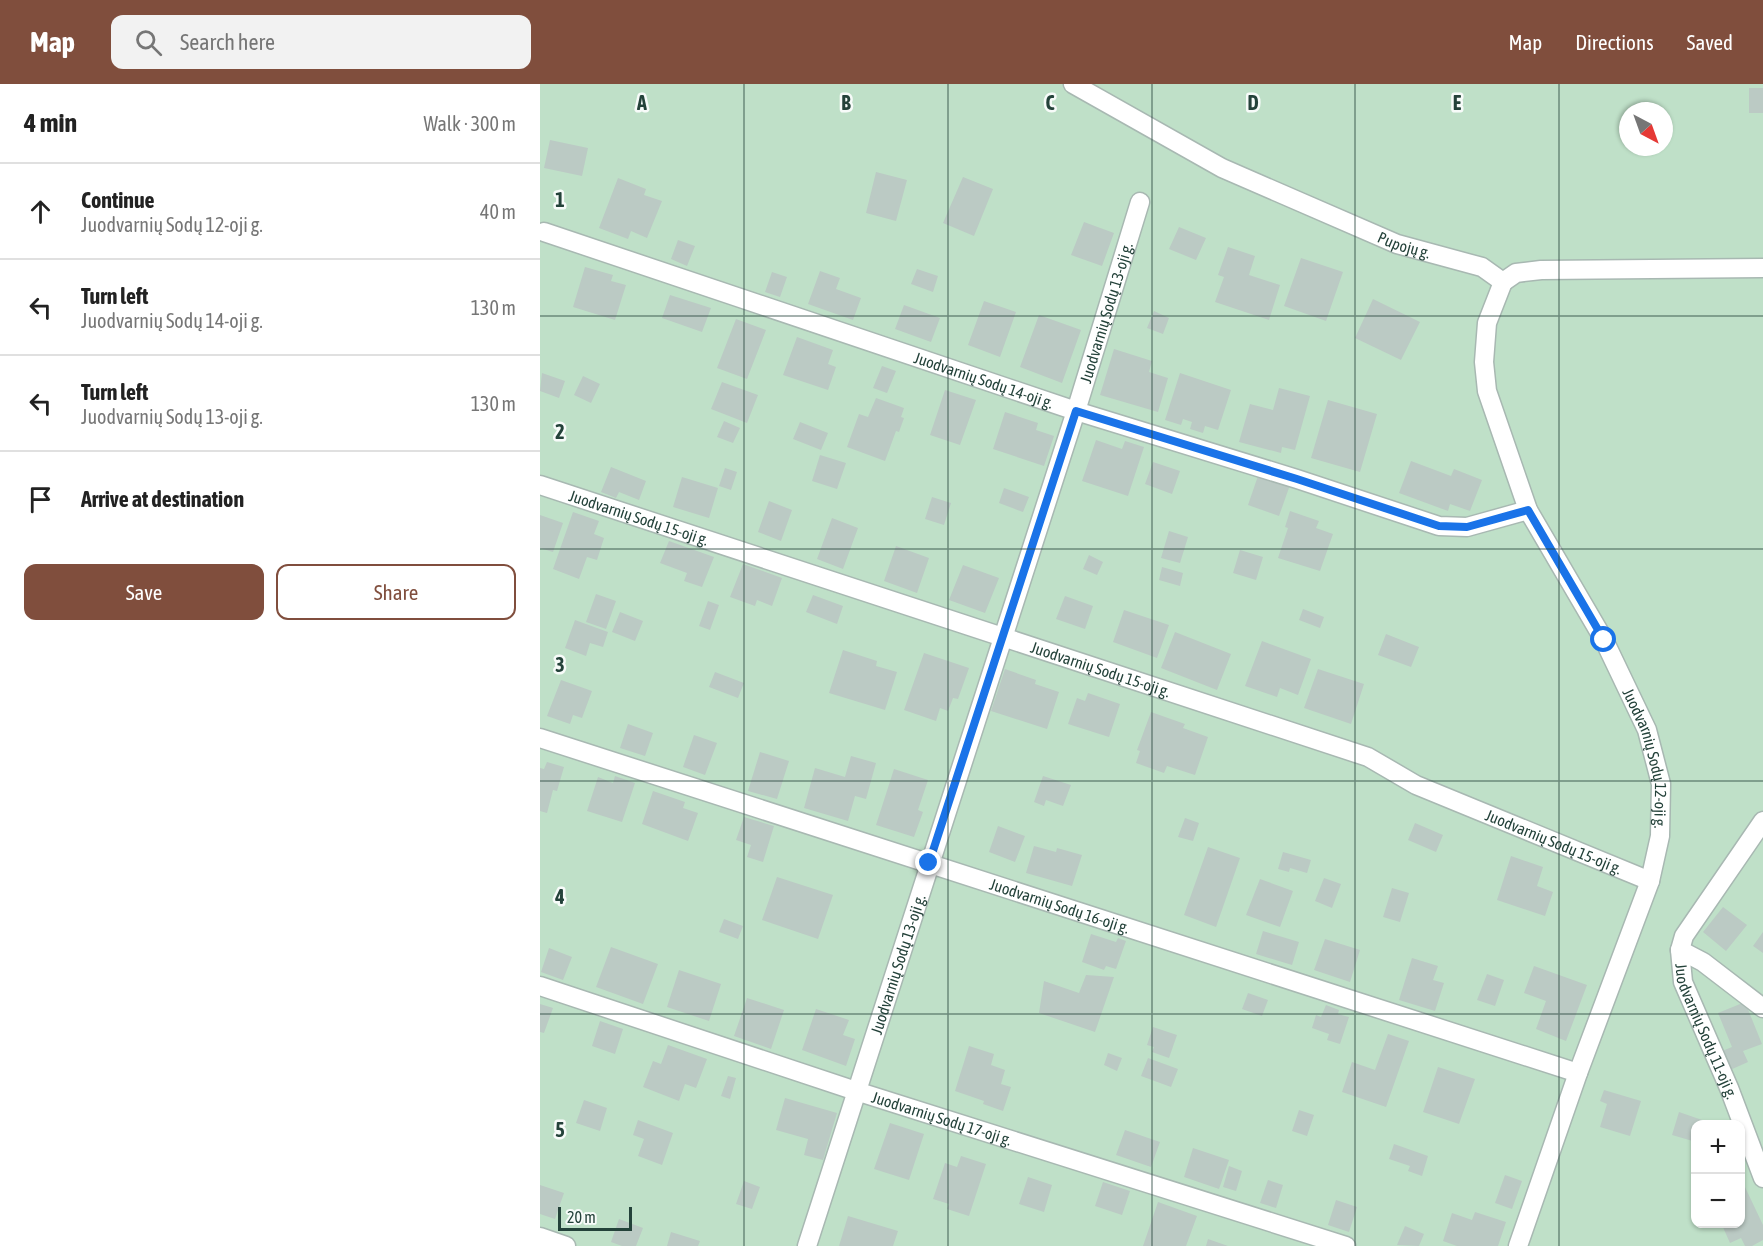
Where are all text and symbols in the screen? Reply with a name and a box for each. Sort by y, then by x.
search box [111,15,531,69]
text: Map [30,26,75,58]
icon: search [132,26,165,59]
text: Search here [180,29,275,55]
text: Map [1508,30,1542,54]
text: Directions [1575,30,1654,54]
text: Saved [1687,30,1733,54]
text: A [636,91,647,114]
text: B [841,91,851,114]
text: C [1046,91,1055,114]
text: D [1247,91,1259,114]
text: E [1453,91,1462,114]
north arrow [1619,102,1673,156]
text: 4 min [24,108,77,138]
text: Walk · 300 m [424,112,516,135]
text: Continue [81,187,155,213]
text: 1 [555,188,565,211]
icon: ahead [24,195,57,228]
text: 40 m [480,200,516,223]
text: Juodvarnių Sodų 12-oji g. [81,213,263,236]
street label: Pupojų g. [1375,228,1433,262]
street label: Juodvarnių Sodų 13-oji g. [1076,240,1136,385]
text: Turn left [81,283,148,309]
icon: left [24,291,57,324]
text: 130 m [471,296,516,319]
text: Juodvarnių Sodų 14-oji g. [81,309,263,332]
street label: Juodvarnių Sodų 14-oji g. [912,348,1056,412]
text: Turn left [81,379,148,405]
icon: left [24,387,57,420]
text: 130 m [471,392,516,415]
text: Juodvarnių Sodų 13-oji g. [81,405,263,428]
text: 2 [555,420,565,443]
icon: arrive [24,483,57,516]
text: Arrive at destination [81,486,244,512]
street label: Juodvarnių Sodų 15-oji g. [567,486,711,549]
button: Save [24,564,264,620]
button: Share [276,564,516,620]
route start [1590,626,1616,652]
street label: Juodvarnių Sodų 15-oji g. [1028,638,1173,701]
text: 3 [555,653,565,676]
street label: Juodvarnių Sodų 12-oji g. [1619,685,1670,829]
street label: Juodvarnių Sodų 15-oji g. [1483,806,1625,878]
route end [915,849,941,875]
street label: Juodvarnių Sodų 16-oji g. [987,875,1132,937]
text: 4 [554,885,565,908]
street label: Juodvarnių Sodų 13-oji g. [867,892,929,1036]
street label: Juodvarnių Sodų 11-oji g. [1672,963,1741,1101]
street label: Juodvarnių Sodų 17-oji g. [870,1088,1014,1149]
text: 5 [555,1118,565,1141]
map controls [1691,1120,1745,1228]
button: + [1691,1120,1745,1174]
button: − [1691,1174,1745,1228]
scale bar [558,1204,632,1232]
text: 20 m [567,1208,596,1226]

